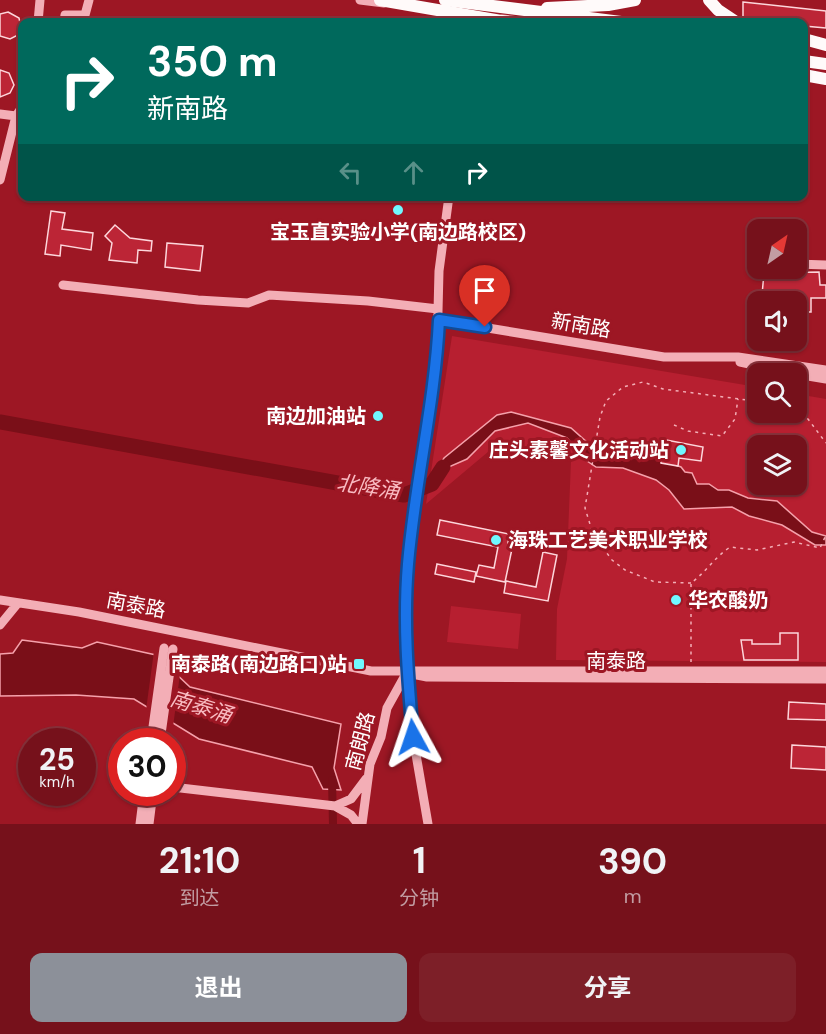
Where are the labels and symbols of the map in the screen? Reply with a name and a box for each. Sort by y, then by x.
marker: 宝玉直实验小学(南边路校区) [391,203,405,217]
place label: 宝玉直实验小学(南边路校区) [270,219,526,245]
north arrow [747,219,807,279]
pin [459,265,510,327]
street label: 新南路 [549,307,613,343]
place label: 南边加油站 [266,403,366,429]
marker: 南边加油站 [371,409,385,423]
place label: 庄头素馨文化活动站 [489,437,669,463]
marker: 庄头素馨文化活动站 [674,443,688,457]
water label: 北降涌 [335,469,403,506]
place label: 海珠工艺美术职业学校 [508,527,708,553]
marker: 海珠工艺美术职业学校 [489,533,503,547]
street label: 南泰路 [104,587,168,623]
place label: 华农酸奶 [688,587,768,613]
marker: 华农酸奶 [669,593,683,607]
street label: 南泰路 [586,648,646,674]
place label: 南泰路(南边路口)站 [171,651,347,677]
marker: 南泰路(南边路口)站 [352,657,366,671]
water label: 南泰涌 [167,684,237,730]
position arrow [381,705,445,769]
street label: 南朗路 [340,709,380,773]
speed limit sign: 30 [108,728,186,806]

